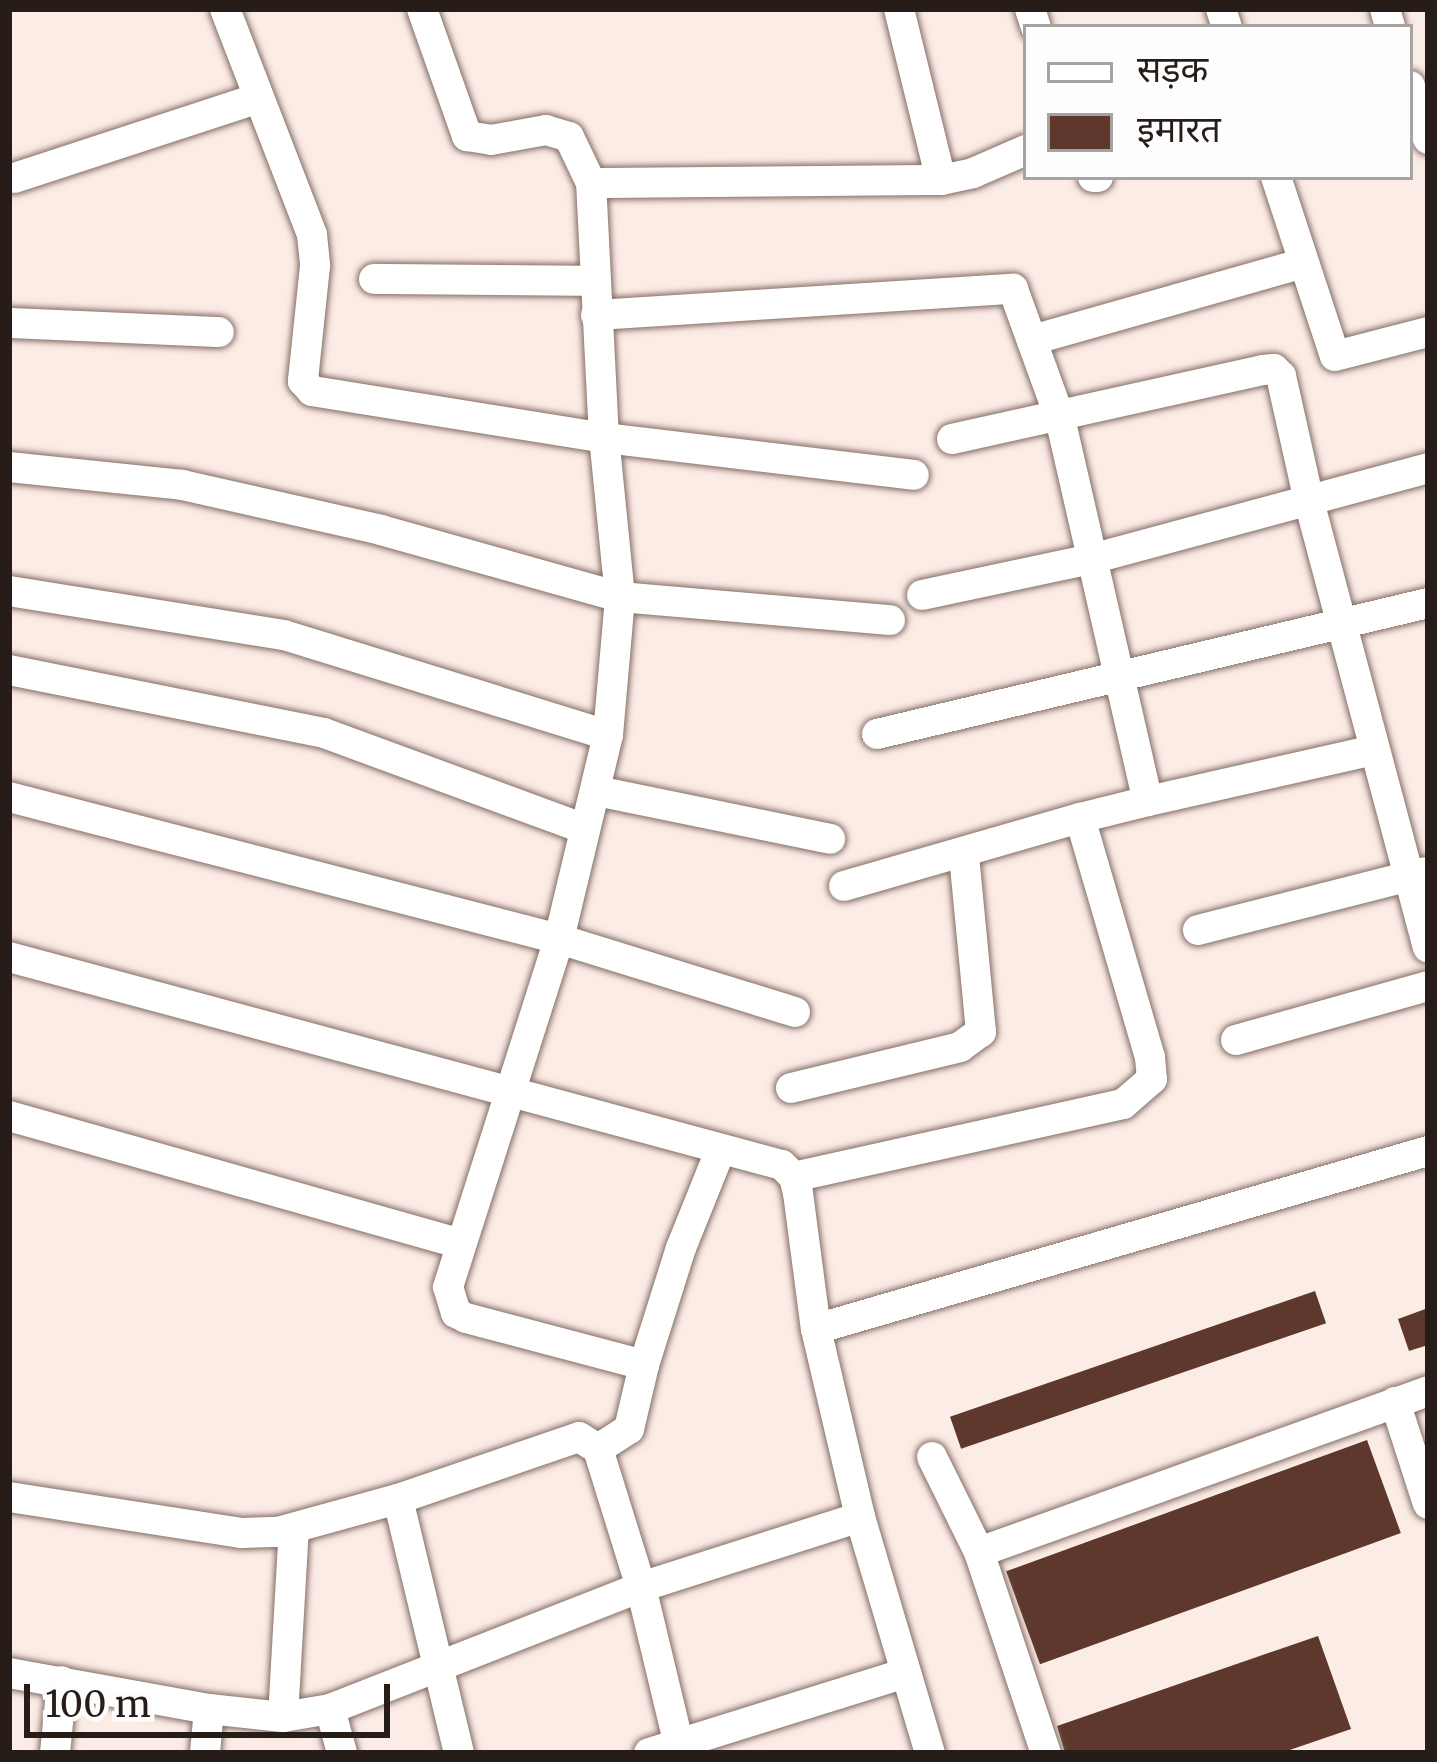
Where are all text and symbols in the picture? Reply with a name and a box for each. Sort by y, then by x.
legend [1023,24,1413,180]
text: सड़क [1137,47,1208,92]
text: इमारत [1137,107,1221,152]
scale bar [30,1660,396,1734]
text: 100 m [45,1682,151,1727]

